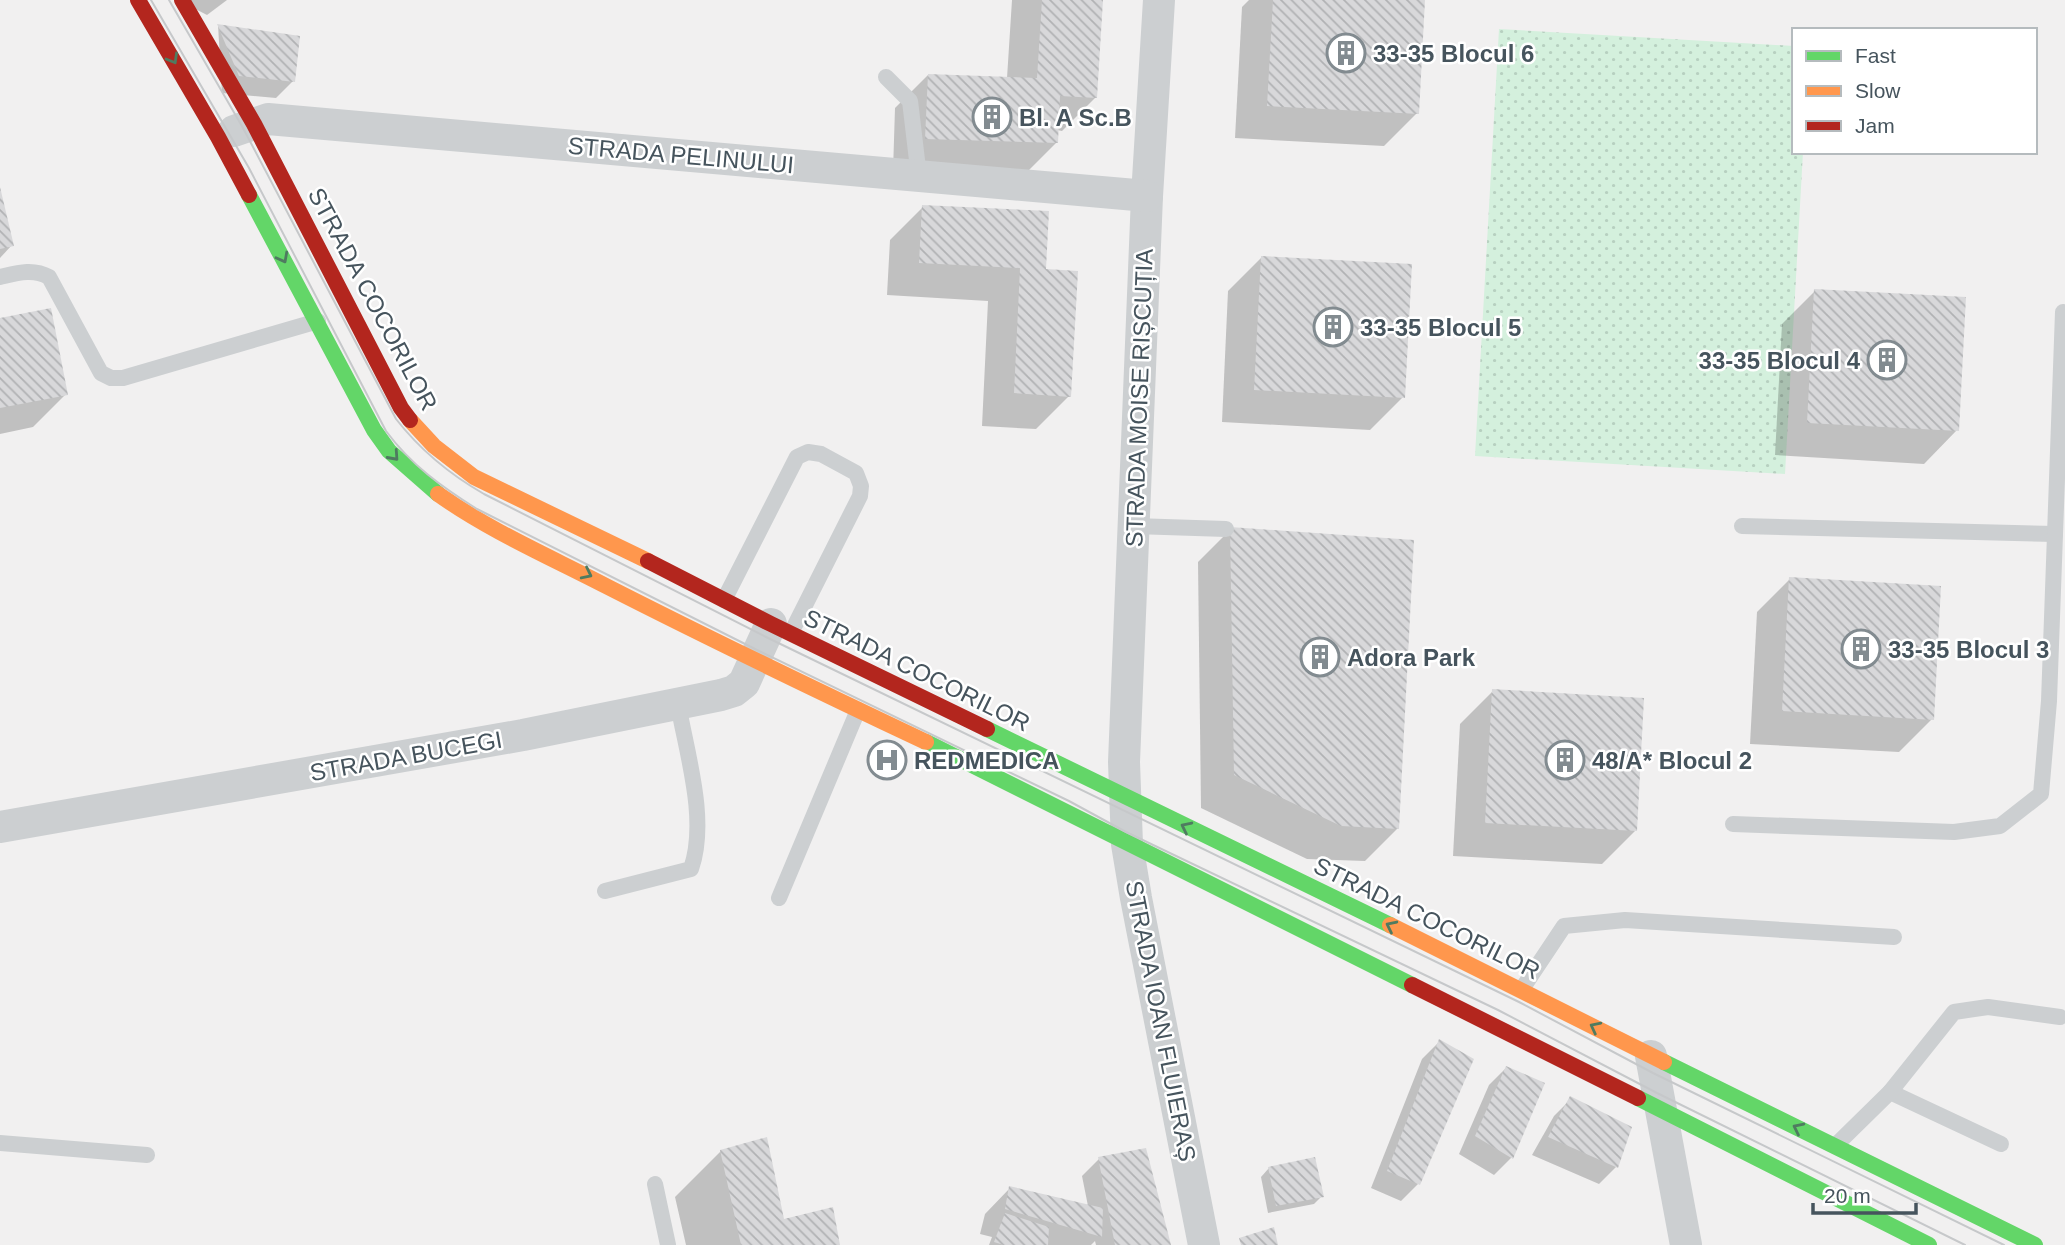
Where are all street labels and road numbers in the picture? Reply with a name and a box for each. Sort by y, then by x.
street label: STRADA PELINULUI [567,132,795,178]
street label: STRADA COCORILOR [303,183,443,415]
street label: STRADA MOISE RIȘCUȚIA [1120,248,1158,548]
street label: STRADA COCORILOR [800,603,1034,737]
street label: STRADA BUCEGI [308,726,504,786]
street label: STRADA COCORILOR [1310,851,1544,985]
street label: STRADA IOAN FLUIERAȘ [1121,878,1201,1164]

